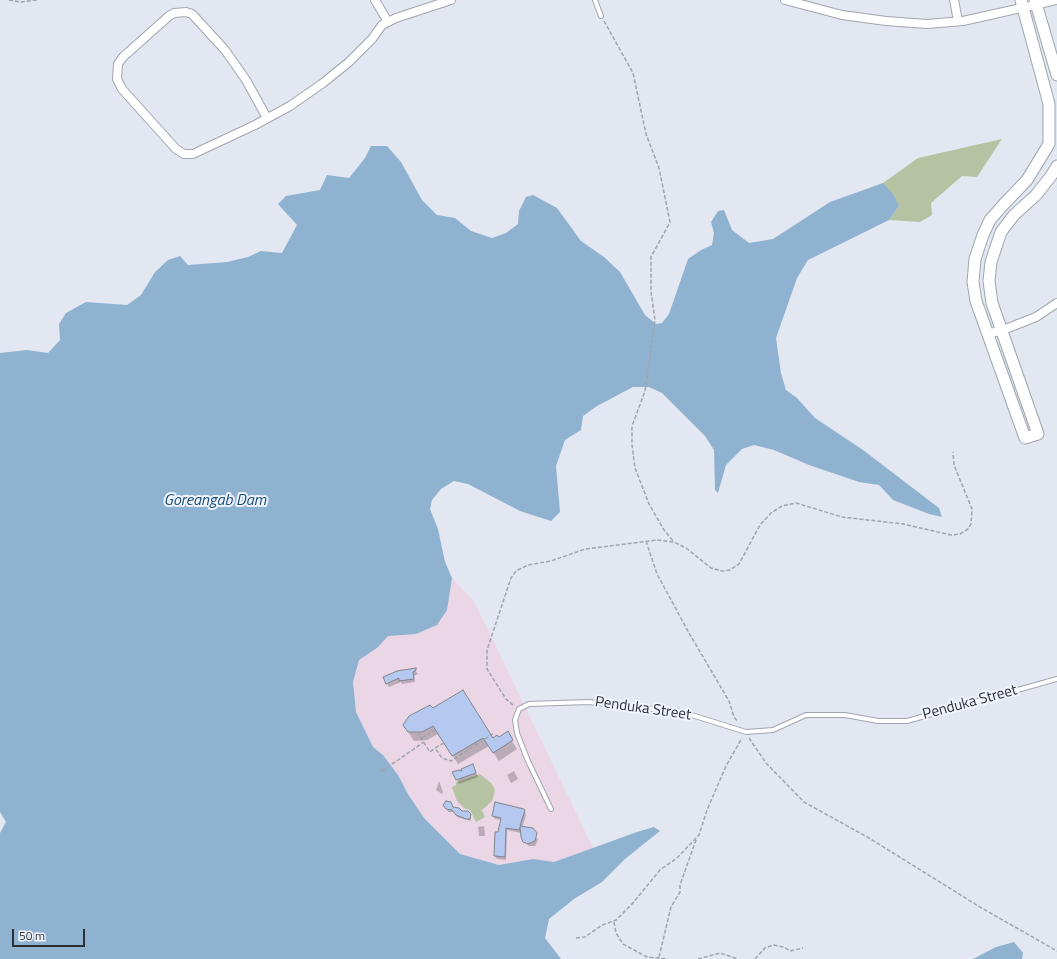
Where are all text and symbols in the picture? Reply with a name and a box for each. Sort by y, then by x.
water label: Goreangab Dam [164,491,266,511]
street label: Penduka Street [921,682,1019,724]
street label: Penduka Street [594,693,692,725]
scale bar [14,921,87,947]
text: 50 m [19,926,45,945]

